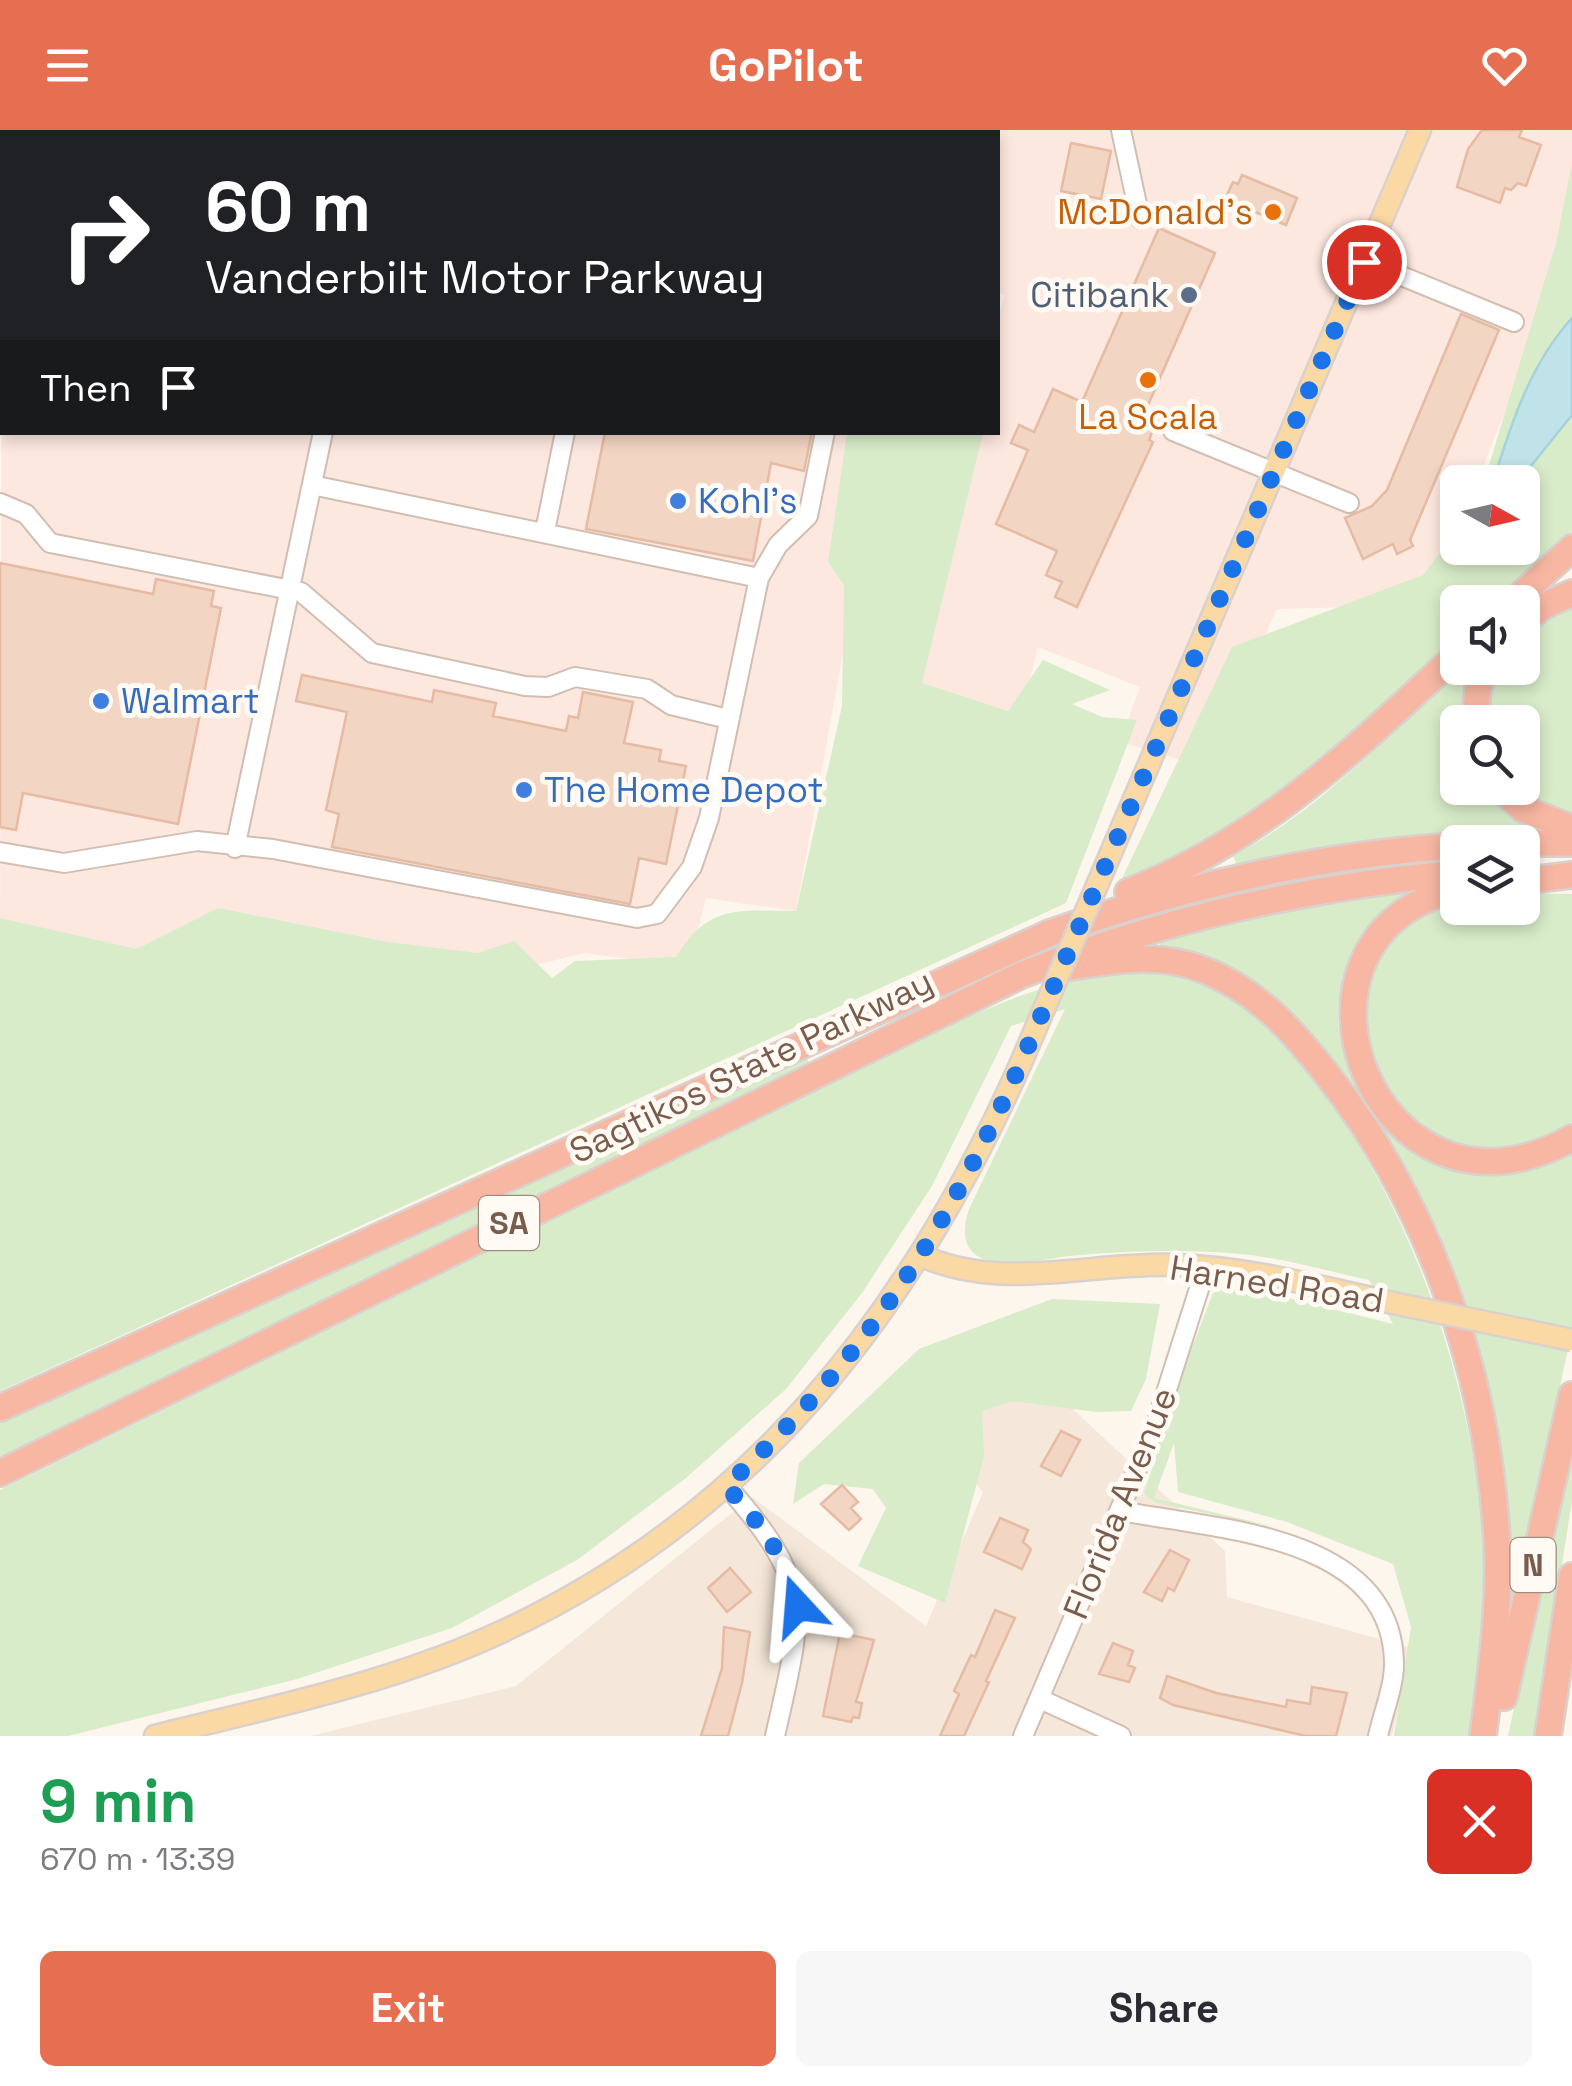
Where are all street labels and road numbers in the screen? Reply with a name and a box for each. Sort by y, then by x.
street label: Sagtikos State Parkway [562,959,940,1173]
road number: SA [479,1196,539,1250]
street label: Harned Road [1167,1245,1387,1323]
street label: Florida Avenue [1054,1381,1186,1625]
road number: N [1510,1538,1556,1592]

